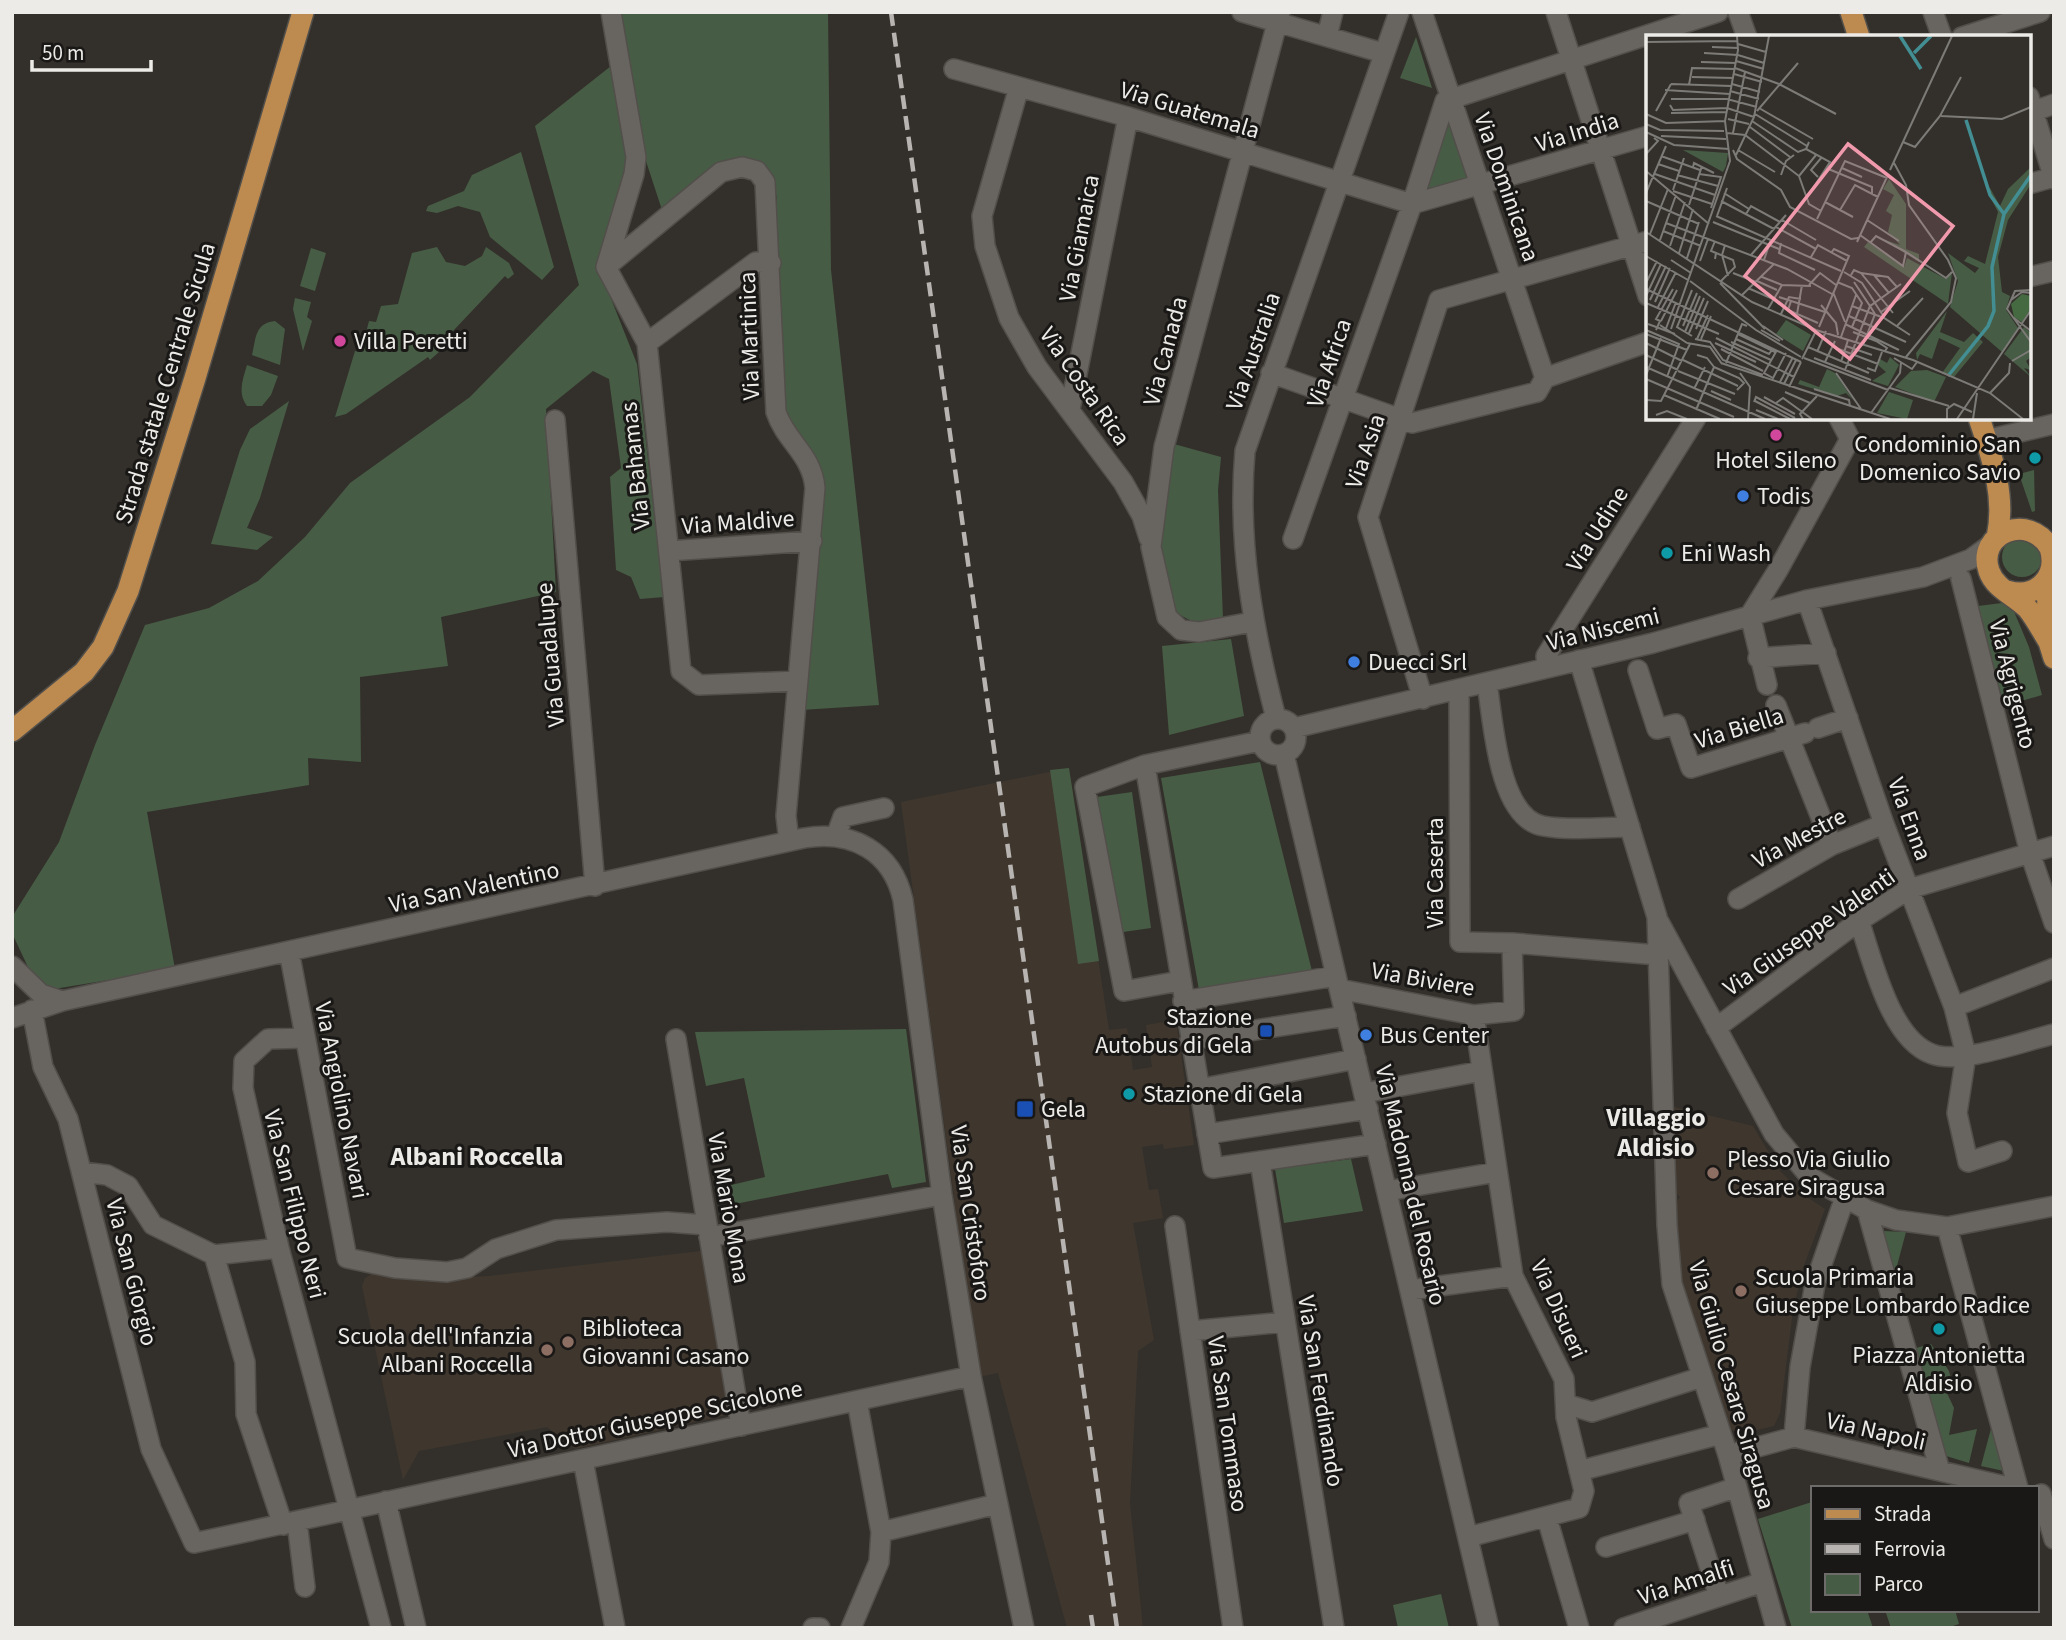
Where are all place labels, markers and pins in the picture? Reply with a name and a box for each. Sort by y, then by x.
place label: Villa Peretti [354,324,468,359]
marker: Villa Peretti [332,333,348,349]
marker: Hotel Sileno [1768,427,1784,443]
place label: Condominio San Domenico Savio [1854,427,2021,490]
place label: Hotel Sileno [1715,443,1837,478]
marker: Condominio San Domenico Savio [2027,450,2043,466]
place label: Todis [1757,479,1811,514]
marker: Todis [1735,488,1751,504]
place label: Eni Wash [1681,536,1771,571]
marker: Eni Wash [1659,545,1675,561]
place label: Duecci Srl [1368,645,1467,680]
marker: Duecci Srl [1346,654,1362,670]
place label: Stazione Autobus di Gela [1095,1000,1252,1063]
place label: Bus Center [1380,1018,1489,1053]
marker: Stazione Autobus di Gela [1258,1023,1274,1039]
marker: Bus Center [1358,1027,1374,1043]
place label: Stazione di Gela [1143,1077,1303,1112]
marker: Stazione di Gela [1121,1086,1137,1102]
place label: Gela [1041,1092,1086,1127]
marker: Gela [1015,1099,1035,1119]
place label: Plesso Via Giulio Cesare Siragusa [1727,1142,1891,1205]
marker: Plesso Via Giulio Cesare Siragusa [1705,1165,1721,1181]
place label: Scuola Primaria Giuseppe Lombardo Radice [1755,1260,2030,1323]
marker: Scuola Primaria Giuseppe Lombardo Radice [1733,1283,1749,1299]
place label: Biblioteca Giovanni Casano [582,1311,750,1374]
place label: Scuola dell'Infanzia Albani Roccella [337,1319,533,1382]
marker: Piazza Antonietta Aldisio [1931,1321,1947,1337]
marker: Biblioteca Giovanni Casano [560,1334,576,1350]
place label: Piazza Antonietta Aldisio [1852,1338,2026,1401]
marker: Scuola dell'Infanzia Albani Roccella [539,1342,555,1358]

